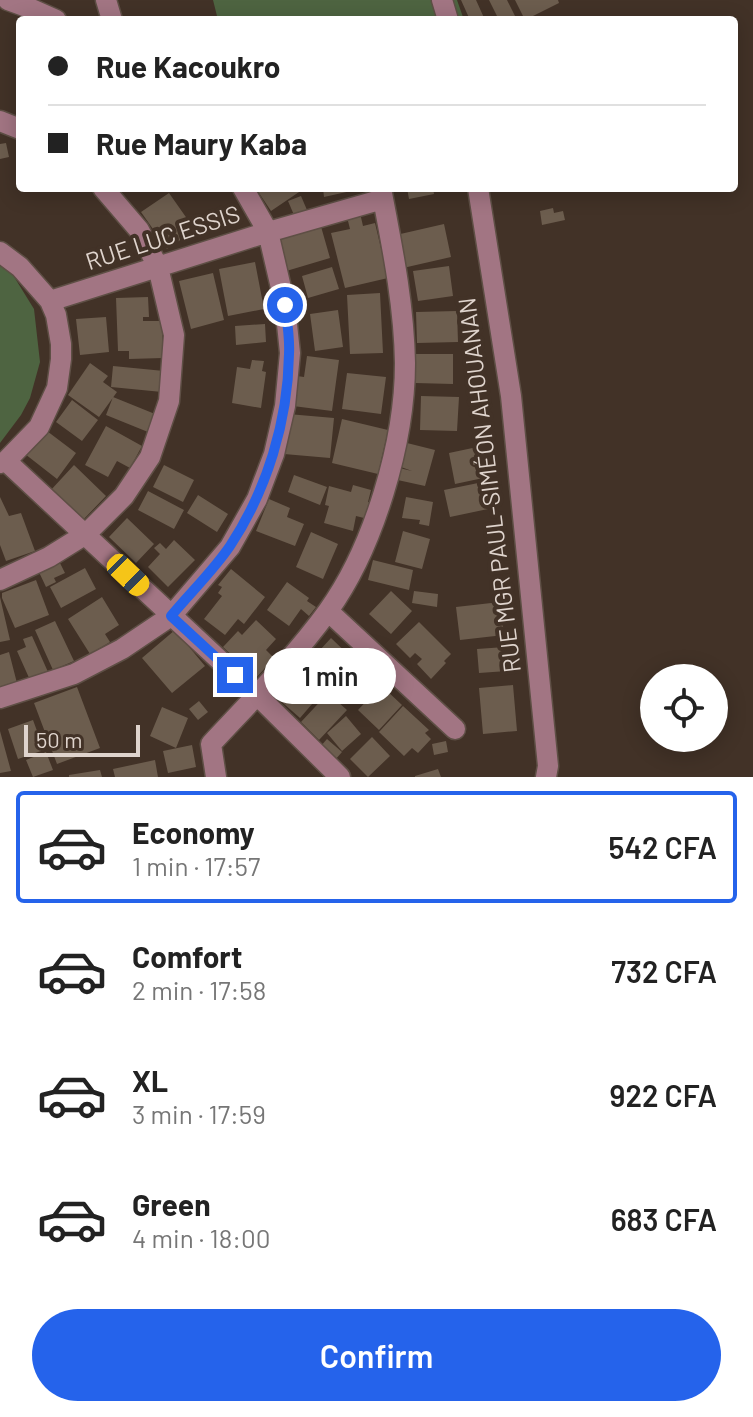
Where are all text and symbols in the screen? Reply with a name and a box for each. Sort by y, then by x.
text: Rue Kacoukro [96,48,281,84]
text: Rue Maury Kaba [96,125,307,161]
street label: RUE LUC ESSIS [82,198,243,275]
route start [267,287,303,323]
street label: RUE MGR PAUL-SIMÉON AHOUANAN [451,296,526,674]
car [102,550,154,600]
callout: 1 min [263,647,395,703]
route end [217,657,253,693]
text: 1 min [302,660,358,691]
map controls [640,664,728,752]
button: locate [640,664,728,752]
scale bar [24,721,140,757]
text: 50 m [36,726,82,752]
icon: car [36,811,108,883]
text: Economy [132,814,255,850]
text: 542 CFA [608,829,717,865]
text: 1 min · 17:57 [132,850,260,881]
icon: car [36,935,108,1007]
text: Comfort [132,938,242,974]
text: 732 CFA [611,953,717,989]
text: 2 min · 17:58 [132,974,266,1005]
icon: car [36,1059,108,1131]
text: XL [132,1062,168,1098]
text: 922 CFA [610,1077,717,1113]
text: 3 min · 17:59 [132,1098,266,1129]
icon: car [36,1183,108,1255]
text: Green [132,1186,211,1222]
text: 683 CFA [611,1201,717,1237]
text: 4 min · 18:00 [132,1222,270,1253]
button: Confirm [32,1309,721,1401]

